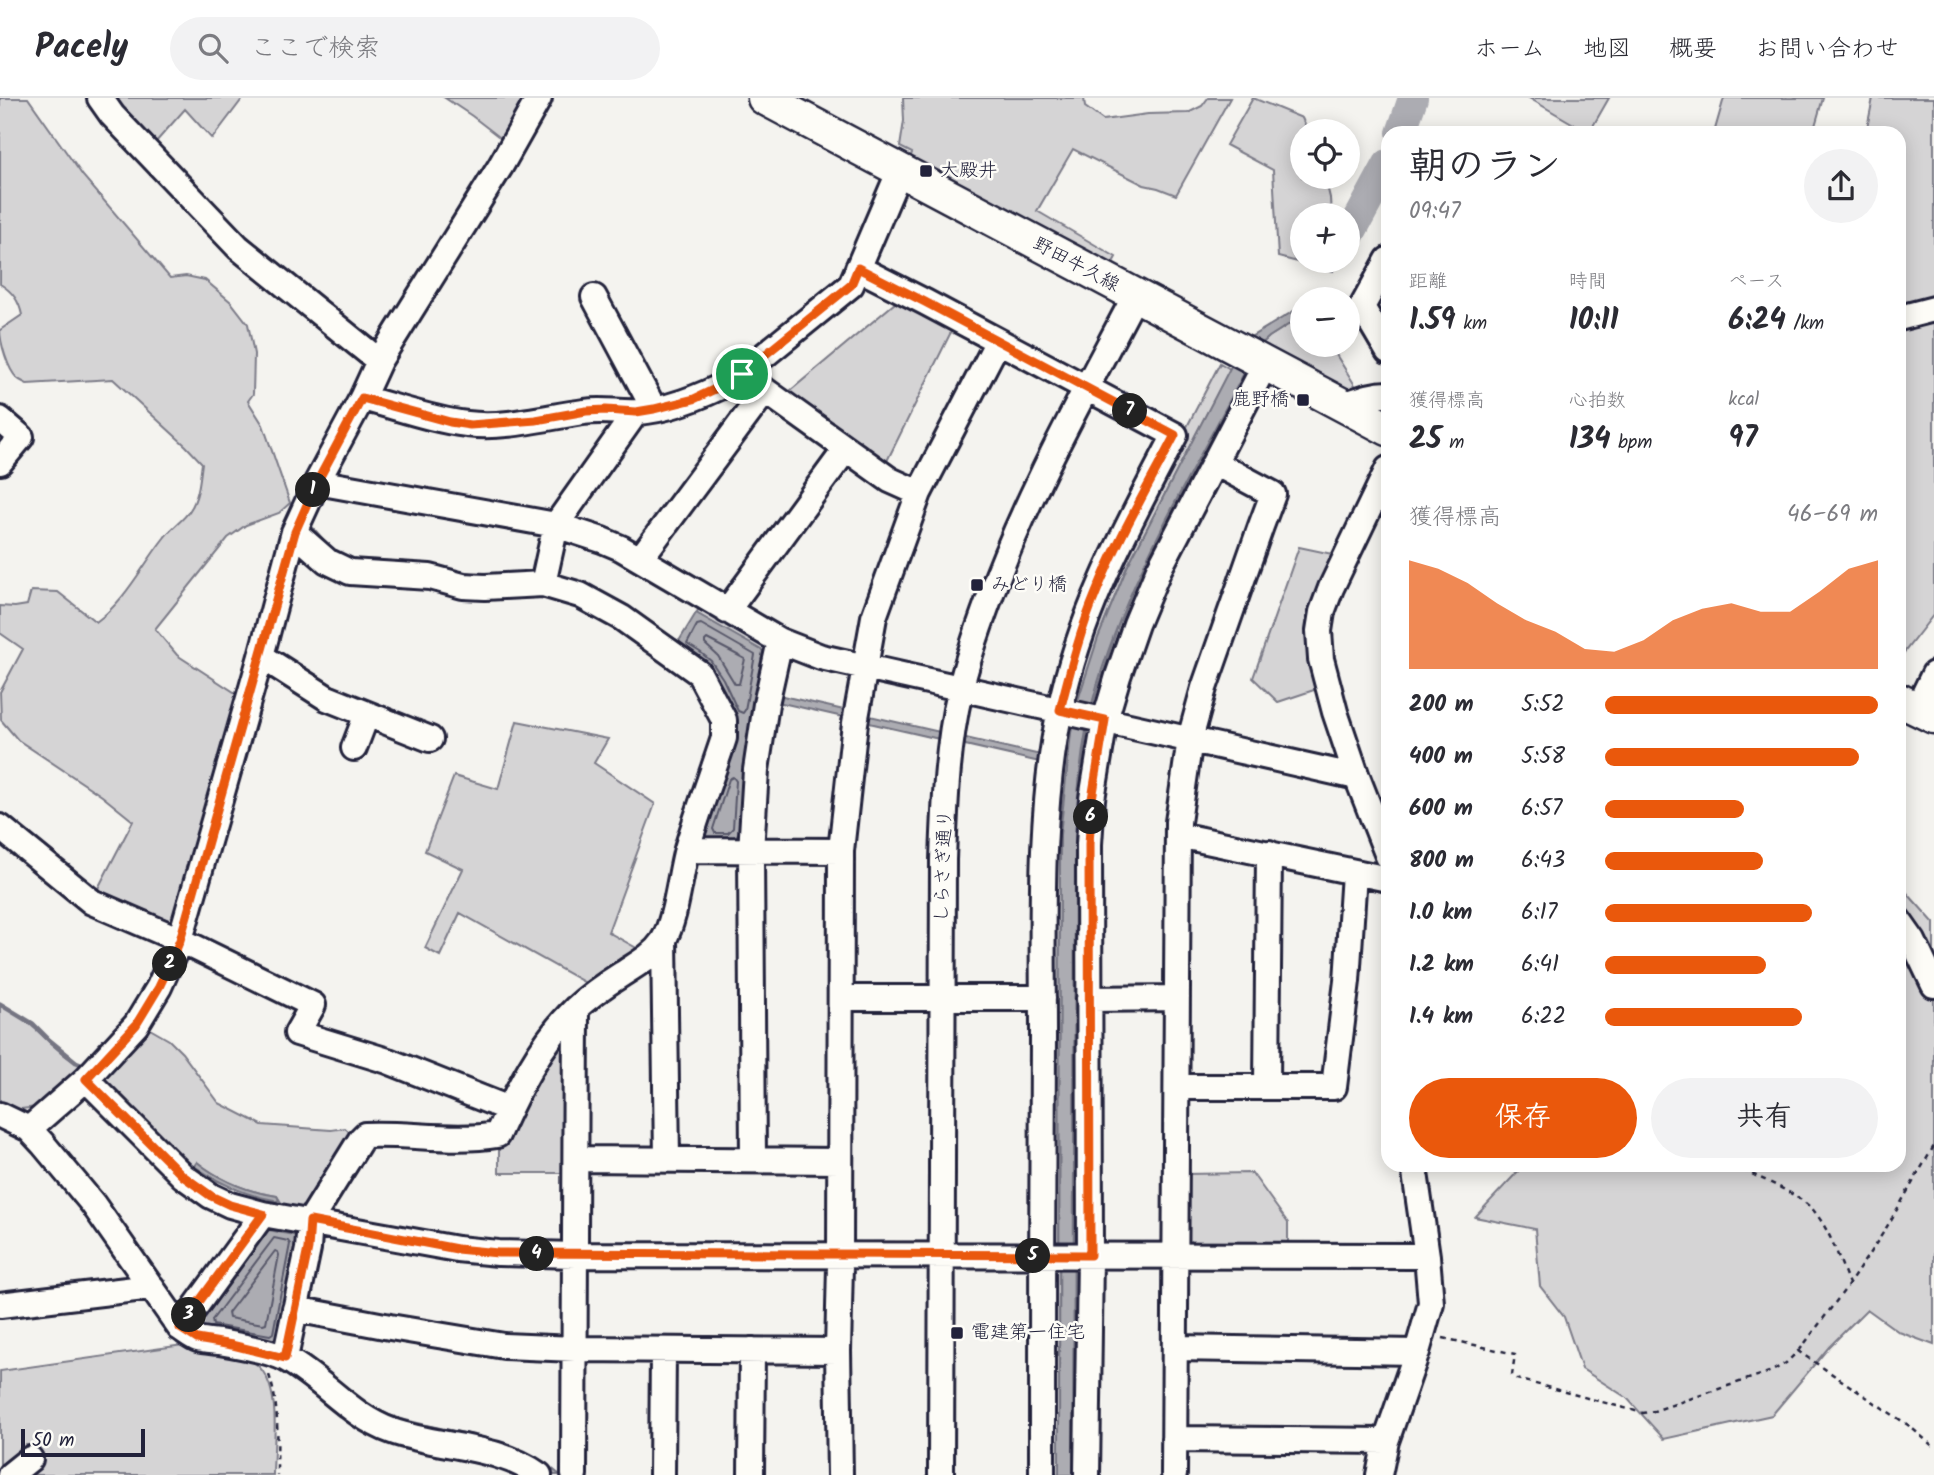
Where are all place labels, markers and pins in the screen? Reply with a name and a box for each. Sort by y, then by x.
place label: 大殿井 [940,156,997,186]
marker: 大殿井 [918,163,934,179]
pin [712,344,772,404]
place label: 鹿野橋 [1232,385,1289,415]
marker: 鹿野橋 [1295,392,1311,408]
pin: 7 [1112,394,1148,428]
pin: 1 [296,472,330,508]
place label: みどり橋 [991,570,1067,600]
marker: みどり橋 [969,577,985,593]
pin: 6 [1074,800,1108,834]
pin: 2 [152,946,188,982]
pin: 4 [520,1236,554,1272]
pin: 5 [1016,1238,1050,1274]
pin: 3 [172,1298,206,1332]
place label: 電建第一住宅 [971,1318,1085,1348]
marker: 電建第一住宅 [949,1325,965,1341]

